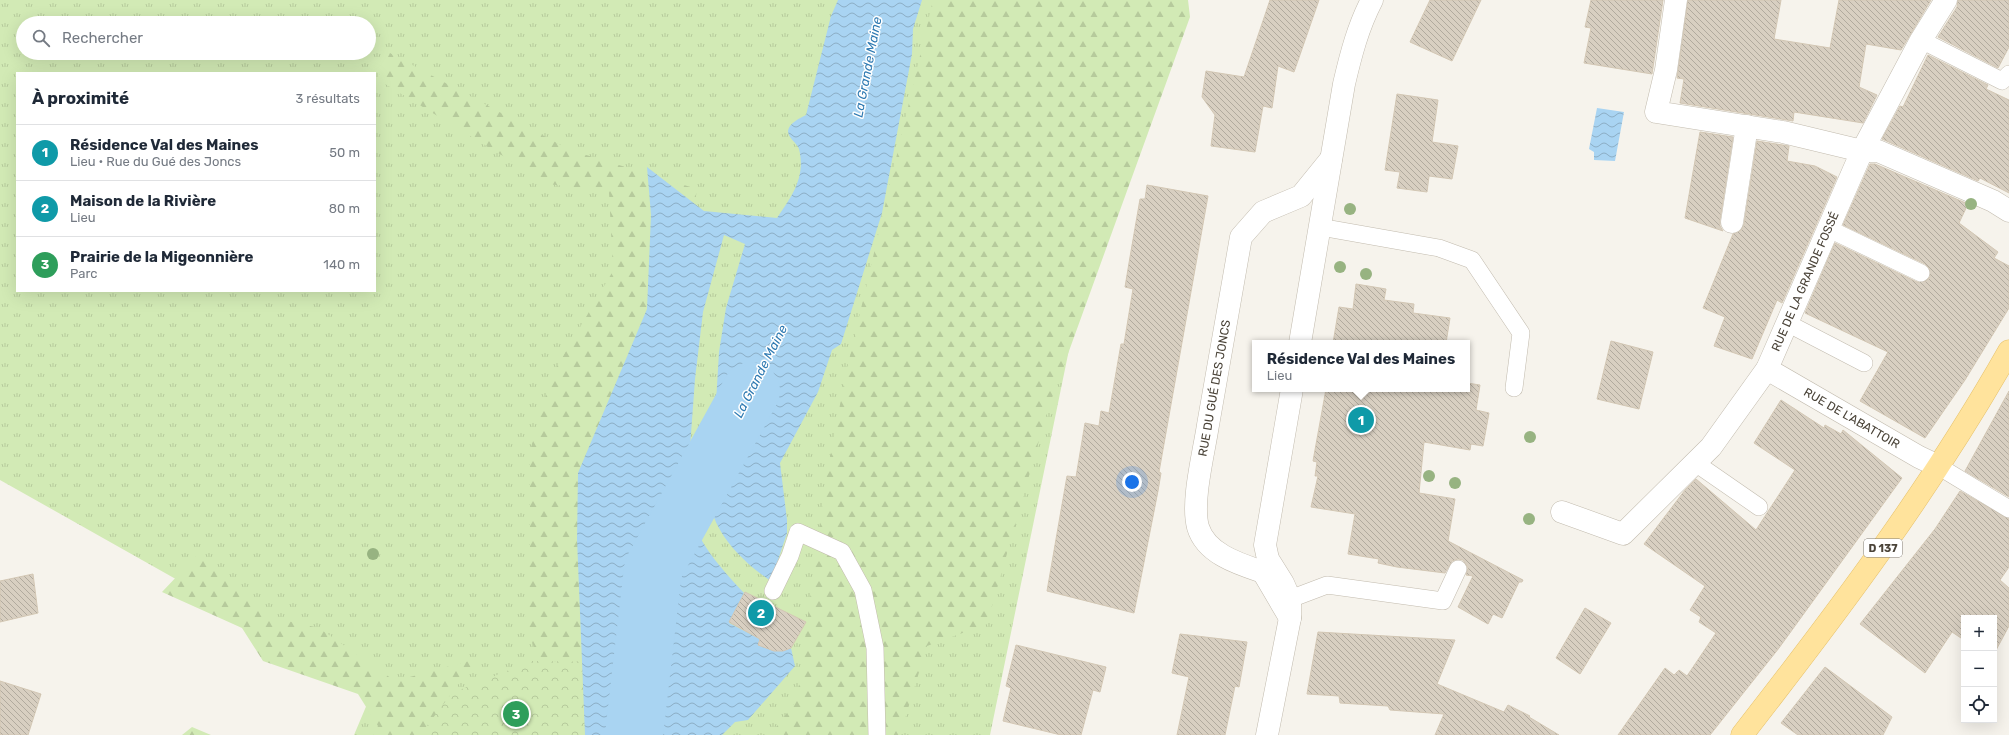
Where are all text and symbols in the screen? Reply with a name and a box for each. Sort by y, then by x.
search box [16,16,376,60]
water label: La Grande Maine [850,16,885,119]
icon: search [30,27,52,49]
text: Rechercher [62,29,143,47]
text: À proximité [32,88,129,108]
text: 3 résultats [295,91,360,106]
text: Résidence Val des Maines [70,136,258,154]
text: 1 [42,145,48,160]
text: 50 m [329,145,360,160]
text: Lieu · Rue du Gué des Joncs [70,154,241,169]
text: Maison de la Rivière [70,192,216,210]
text: 2 [41,201,49,216]
text: 80 m [329,201,360,216]
text: Lieu [70,210,96,225]
street label: RUE DE LA GRANDE FOSSÉ [1769,210,1842,353]
text: Prairie de la Migeonnière [70,248,254,266]
text: 3 [41,257,49,272]
text: 140 m [323,257,360,272]
text: Parc [70,266,97,281]
street label: RUE DU GUÉ DES JONCS [1195,319,1233,458]
water label: La Grande Maine [731,322,790,420]
popup [1252,340,1470,392]
text: Résidence Val des Maines [1267,350,1455,368]
text: Lieu [1267,368,1292,383]
street label: RUE DE L'ABATTOIR [1801,385,1902,451]
pin: 1 [1348,405,1374,435]
your location [1122,472,1142,492]
road number: D 137 [1864,539,1902,557]
pin: 2 [748,598,774,628]
map controls [1961,615,1997,723]
button: + [1961,615,1997,651]
button: − [1961,651,1997,687]
button: locate [1961,687,1997,723]
pin: 3 [503,699,529,729]

